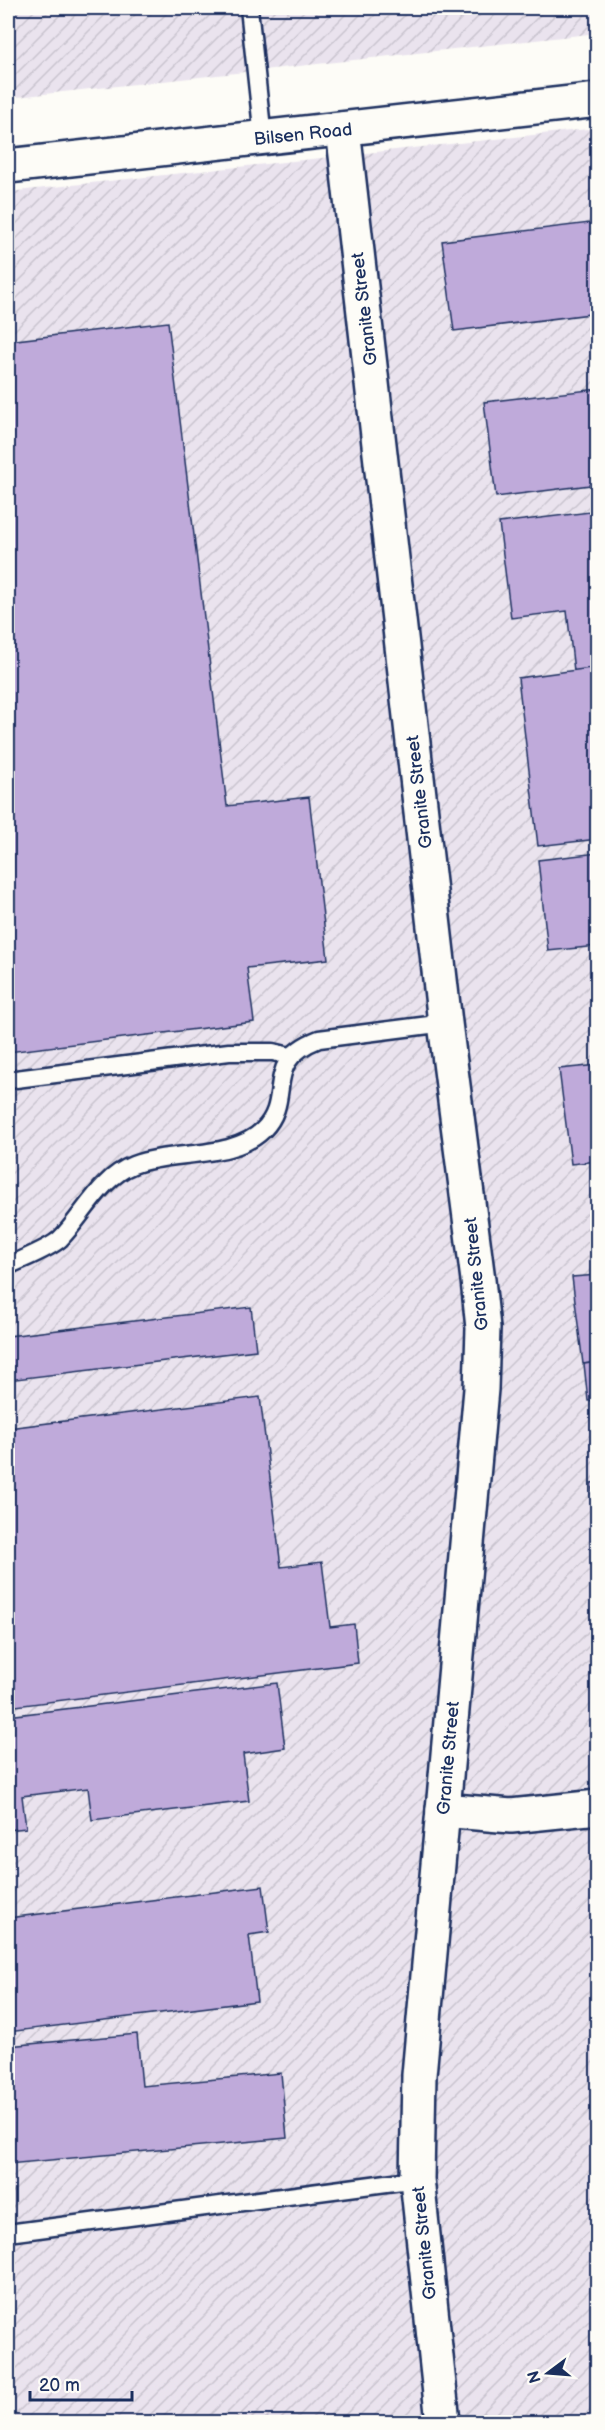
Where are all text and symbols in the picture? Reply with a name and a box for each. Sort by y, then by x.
street label: Bilsen Road [253,119,353,150]
street label: Granite Street [347,251,382,367]
street label: Granite Street [402,734,437,850]
street label: Granite Street [460,1216,493,1332]
street label: Granite Street [433,1700,464,1816]
street label: Granite Street [408,2185,441,2301]
north arrow [518,2343,578,2403]
scale bar [30,2364,132,2402]
text: N [524,2368,546,2385]
text: 20 m [39,2375,80,2396]

